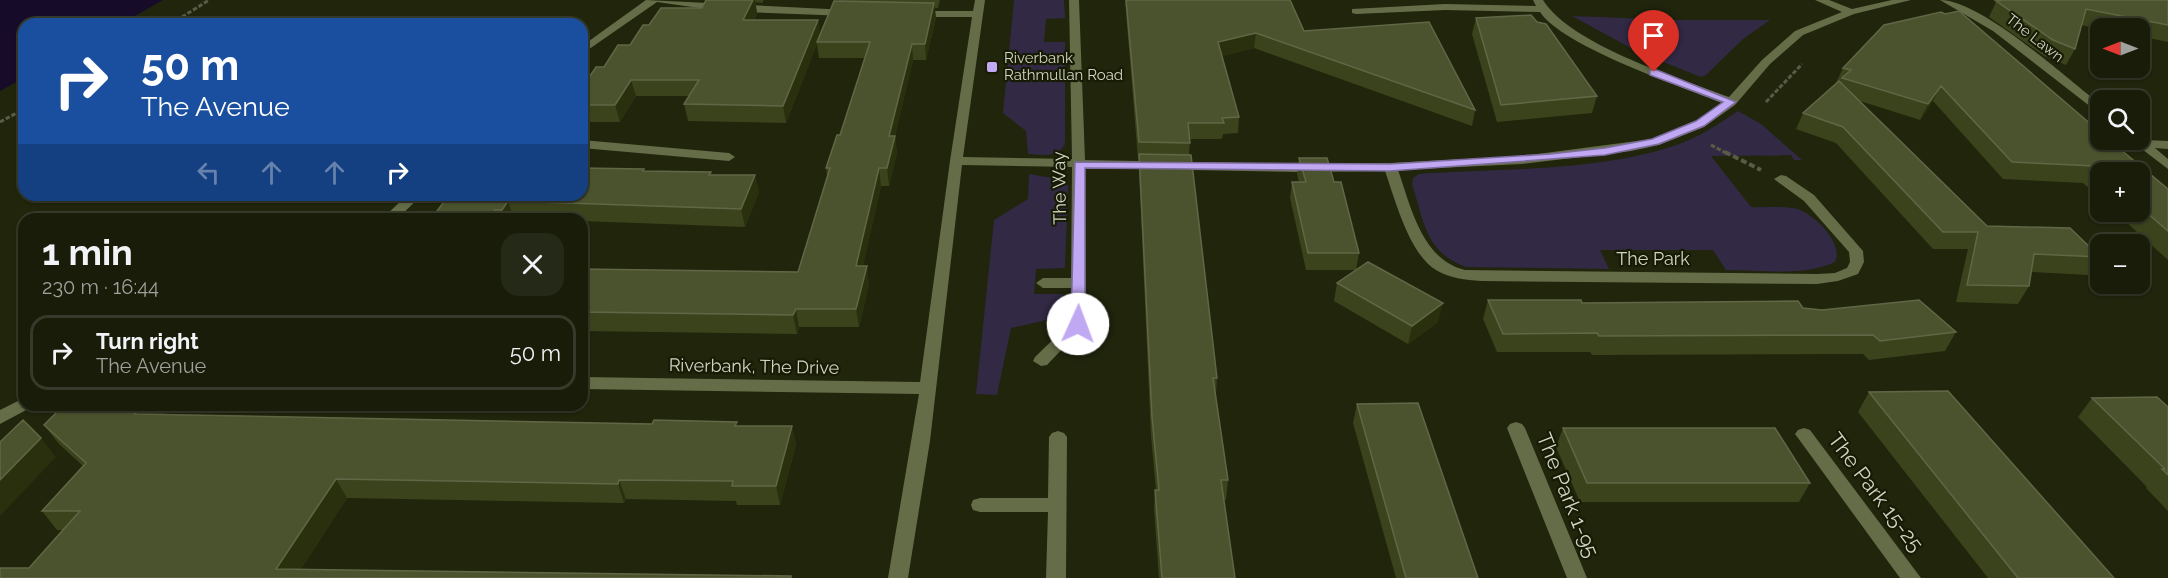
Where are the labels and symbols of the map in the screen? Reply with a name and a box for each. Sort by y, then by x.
pin [1628,10,1679,72]
street label: The Lawn [2003,10,2067,66]
north arrow [2090,18,2150,78]
place label: Riverbank Rathmullan Road [1004,49,1123,84]
marker: Riverbank Rathmullan Road [985,60,999,74]
street label: The Way [1048,151,1070,225]
street label: The Park [1616,248,1690,269]
position arrow [1046,292,1110,356]
street label: Riverbank, The Drive [669,354,840,378]
street label: The Park 15-25 [1823,428,1929,556]
street label: The Park 1-95 [1532,429,1604,561]

